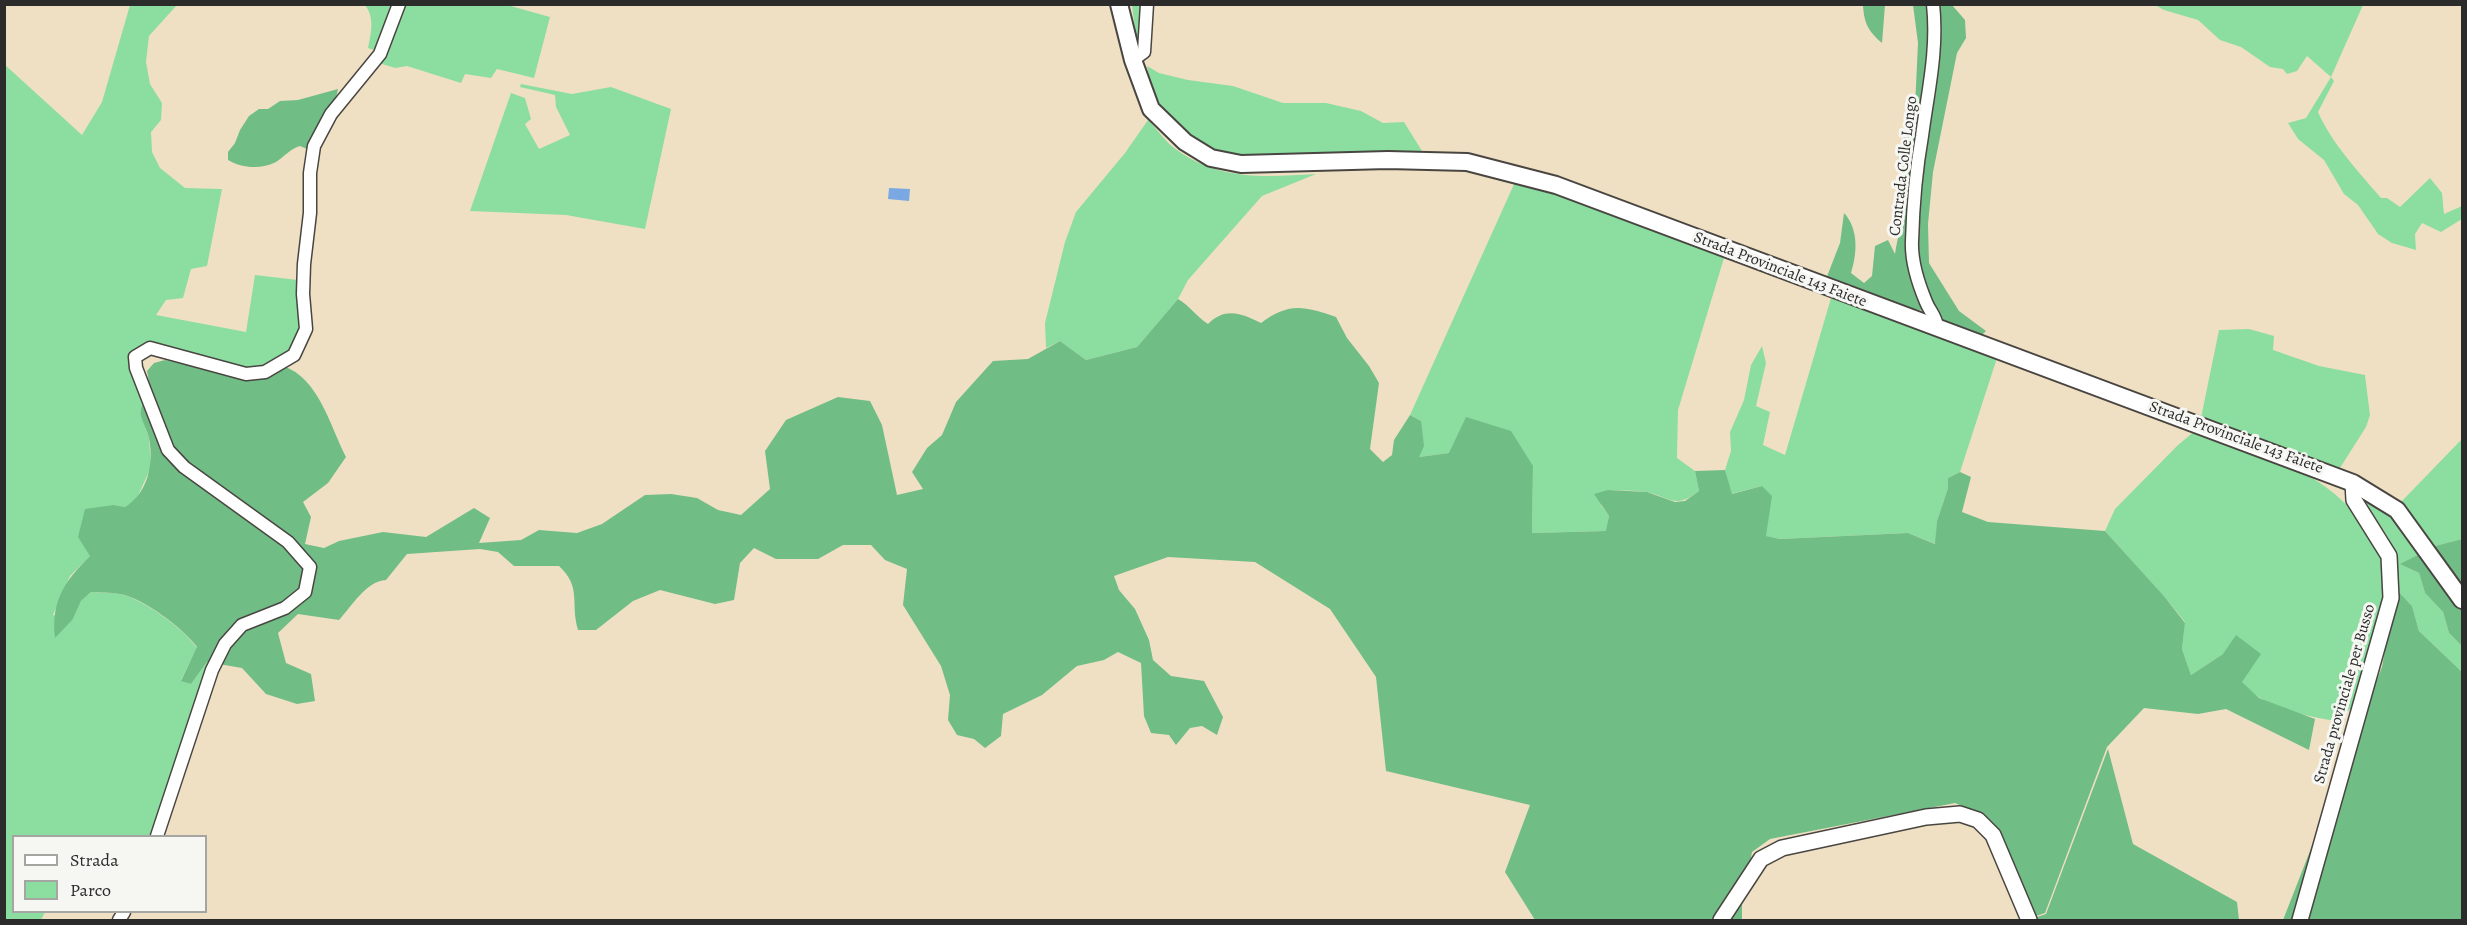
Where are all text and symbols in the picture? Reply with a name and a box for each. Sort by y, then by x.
street label: Contrada Colle Longo [1886,95,1922,237]
street label: Strada Provinciale 143 Faiete [1691,228,1869,312]
street label: Strada Provinciale 143 Faiete [2146,398,2326,478]
street label: Strada provinciale per Busso [2310,602,2380,786]
legend [12,835,207,913]
text: Strada [70,848,119,872]
text: Parco [70,878,111,902]

